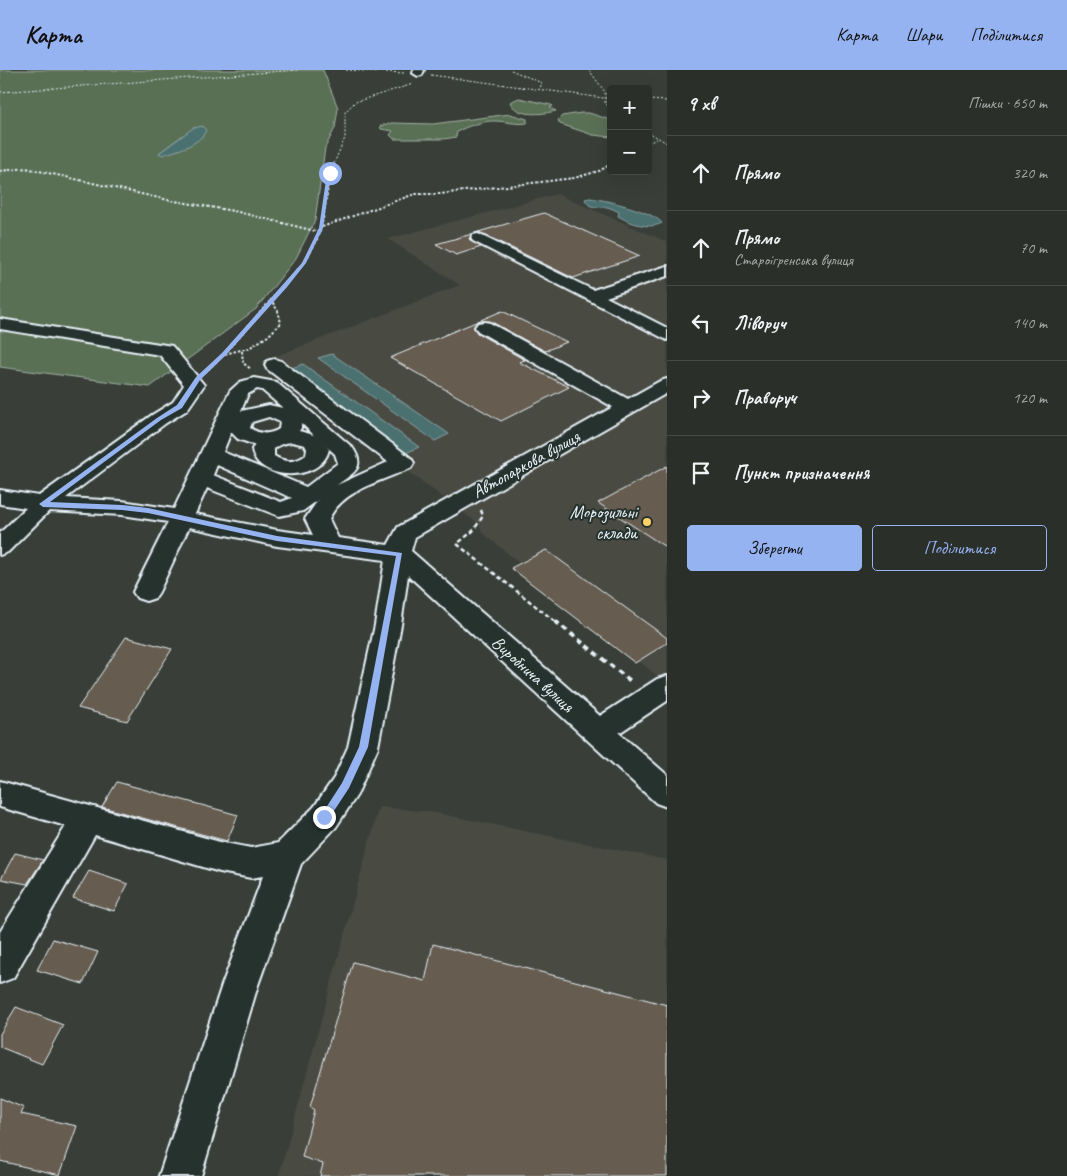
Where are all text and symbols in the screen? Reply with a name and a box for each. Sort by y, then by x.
text: Карта [25,20,82,50]
text: Карта [836,24,877,46]
text: Шари [905,24,942,46]
text: Поділитися [970,24,1042,46]
map controls [607,85,652,175]
button: + [607,85,652,130]
text: 9 хв [687,90,715,116]
text: Пішки · 650 m [968,93,1047,113]
button: − [607,130,652,175]
icon: ahead [687,159,715,187]
text: Прямо [734,161,779,185]
route start [319,162,342,185]
text: 320 m [1013,163,1047,183]
text: Прямо [734,226,779,250]
icon: ahead [687,234,715,262]
text: 70 m [1020,238,1047,258]
text: Староігренська вулиця [734,250,853,270]
icon: left [687,309,715,337]
text: Ліворуч [734,311,786,335]
text: 140 m [1013,313,1047,333]
icon: right [687,384,715,412]
text: Праворуч [734,386,796,410]
text: 120 m [1013,388,1047,408]
street label: Автопаркова вулиця [468,425,585,503]
icon: arrive [687,459,715,487]
text: Пункт призначення [734,461,869,485]
place label: Морозильні склади [570,501,640,544]
marker: Морозильні склади [641,516,653,528]
button: Зберегти [687,525,862,571]
button: Поділитися [872,525,1047,571]
street label: Виробнича вулиця [487,631,580,718]
route end [313,806,336,829]

